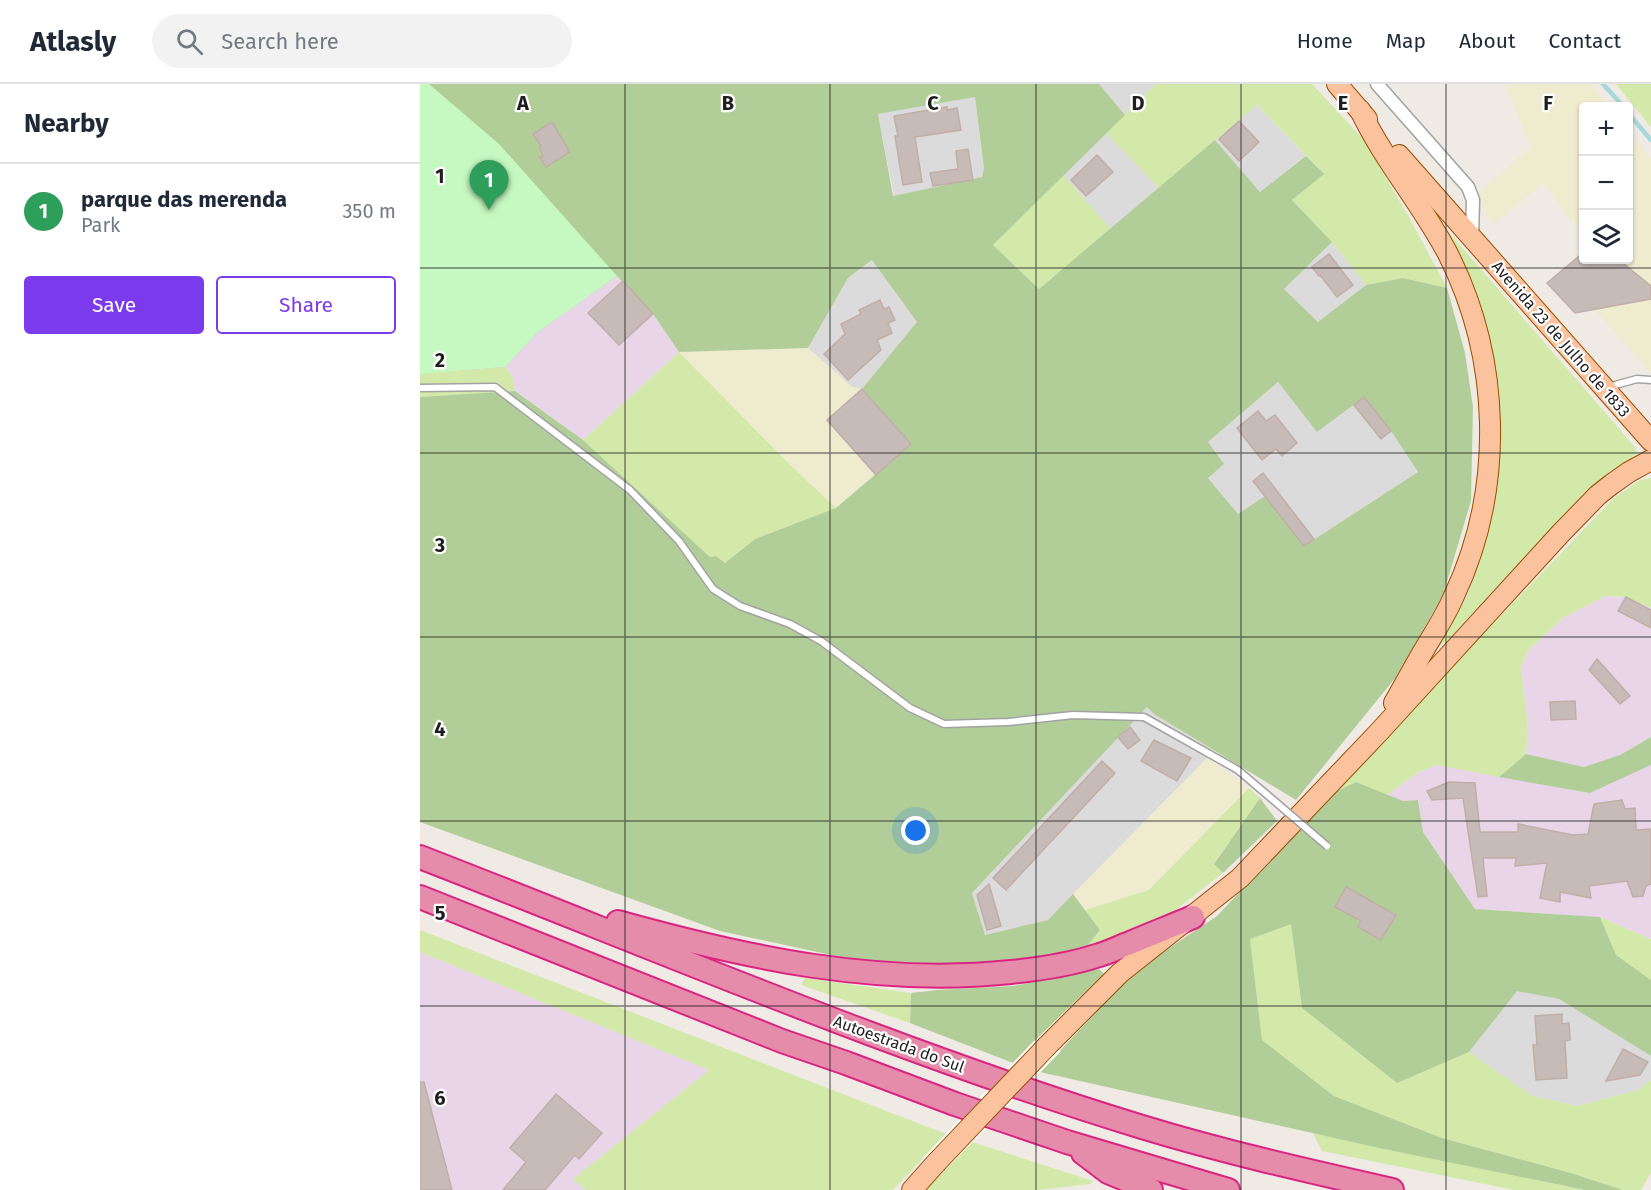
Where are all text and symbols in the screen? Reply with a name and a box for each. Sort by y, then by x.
search box [152,14,572,68]
text: Atlasly [30,25,116,58]
icon: search [173,25,206,58]
text: Search here [221,28,339,55]
text: Home [1297,28,1353,54]
text: Map [1386,28,1426,54]
text: About [1459,28,1516,54]
text: Contact [1549,28,1621,54]
text: A [516,91,530,115]
text: B [722,91,734,115]
text: C [927,91,939,115]
text: D [1131,91,1145,115]
text: E [1338,91,1348,115]
text: F [1543,91,1553,115]
map controls [1579,102,1633,264]
button: + [1579,102,1633,156]
text: Nearby [24,108,109,139]
button: − [1579,156,1633,210]
pin: 1 [470,160,508,210]
text: 1 [435,164,445,188]
text: parque das merenda [81,186,287,213]
text: 1 [39,199,48,223]
text: 350 m [342,199,396,223]
button: layers [1579,210,1633,264]
text: Park [81,213,120,237]
street label: Avenida 23 de Julho de 1833 [1488,257,1634,421]
button: Save [24,276,204,334]
button: Share [216,276,396,334]
text: 2 [435,348,445,372]
text: 3 [434,533,445,557]
text: 4 [434,717,446,741]
your location [901,816,930,845]
text: 5 [435,901,446,925]
street label: Autoestrada do Sul [831,1011,967,1077]
text: 6 [434,1086,446,1110]

